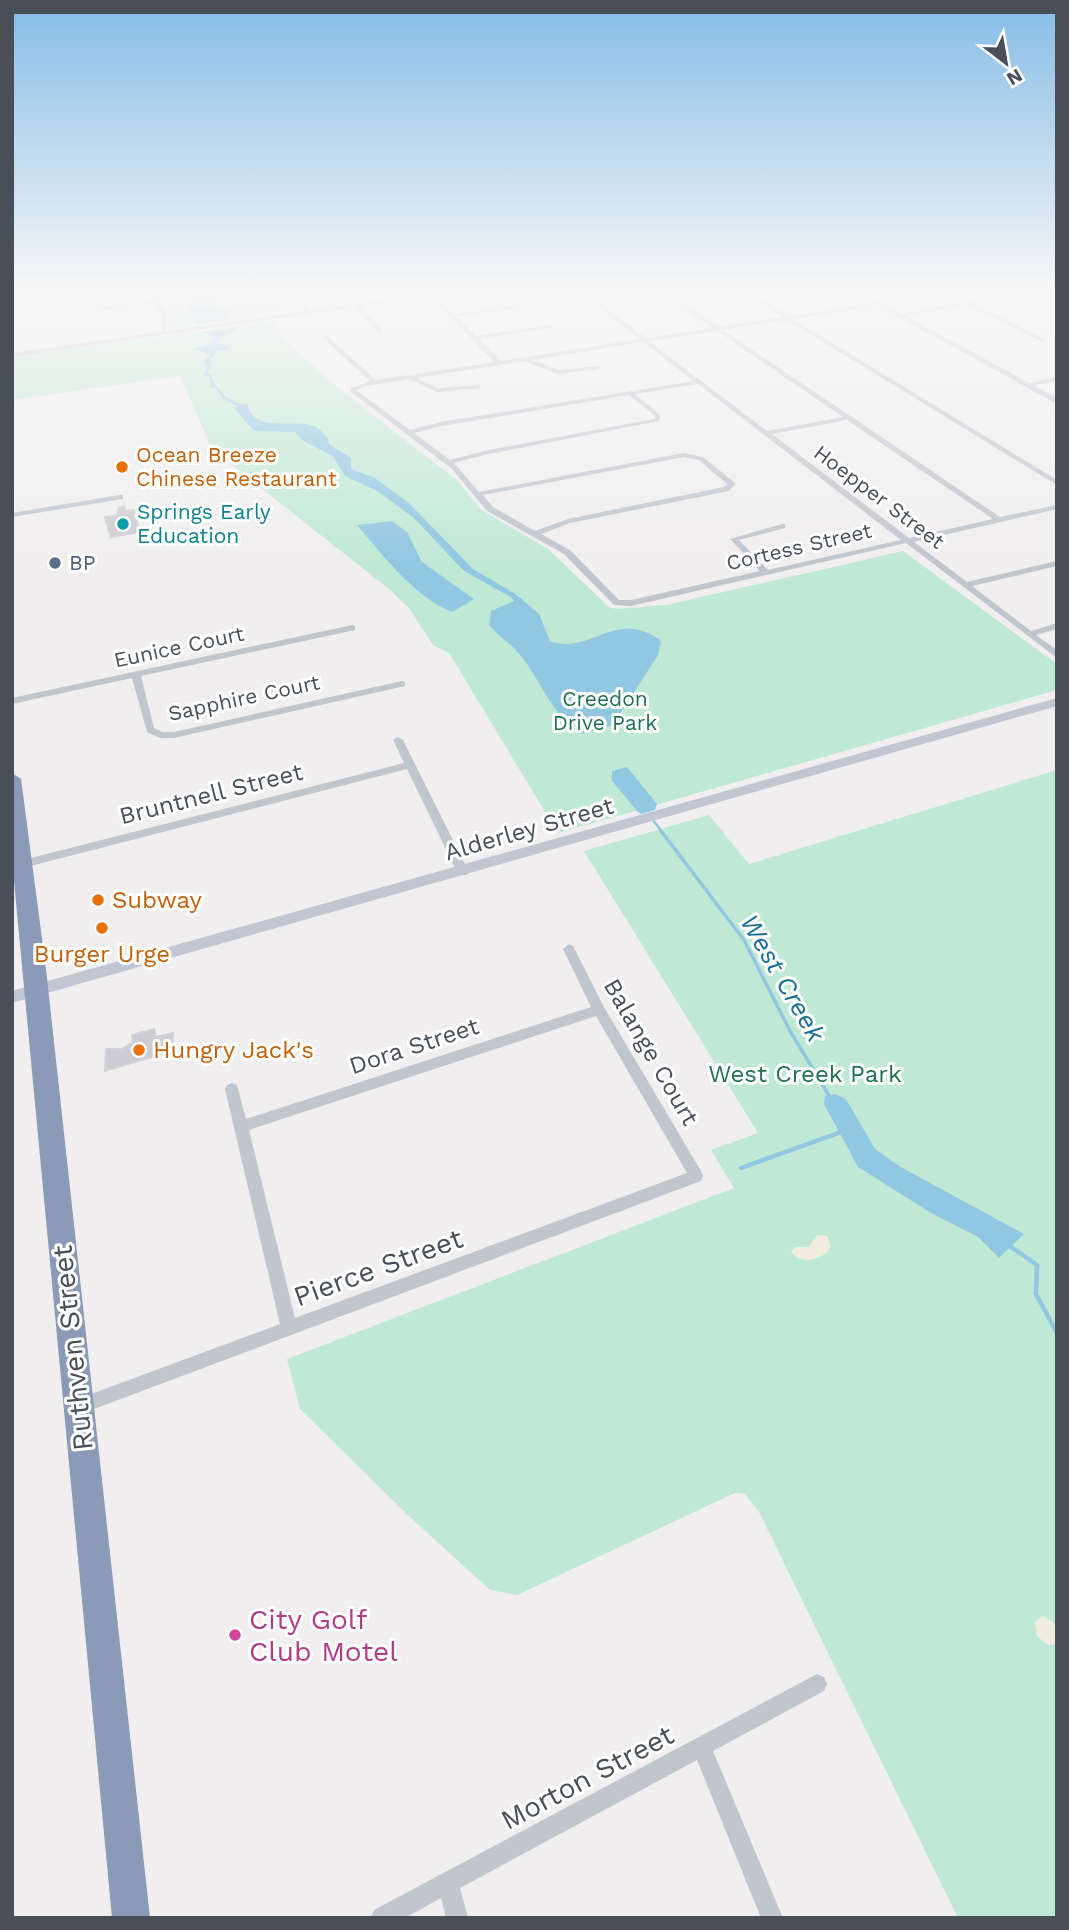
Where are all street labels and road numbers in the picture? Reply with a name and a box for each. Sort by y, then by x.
street label: Hoepper Street [809,439,950,554]
street label: Cortess Street [724,518,874,575]
street label: Eunice Court [112,620,246,672]
street label: Sapphire Court [166,669,322,726]
street label: Bruntnell Street [116,758,306,830]
street label: Alderley Street [441,791,617,867]
street label: Balange Court [598,974,704,1130]
street label: Dora Street [346,1012,482,1080]
street label: Pierce Street [289,1222,467,1313]
street label: Ruthven Street [45,1243,100,1452]
street label: Morton Street [495,1718,679,1837]

